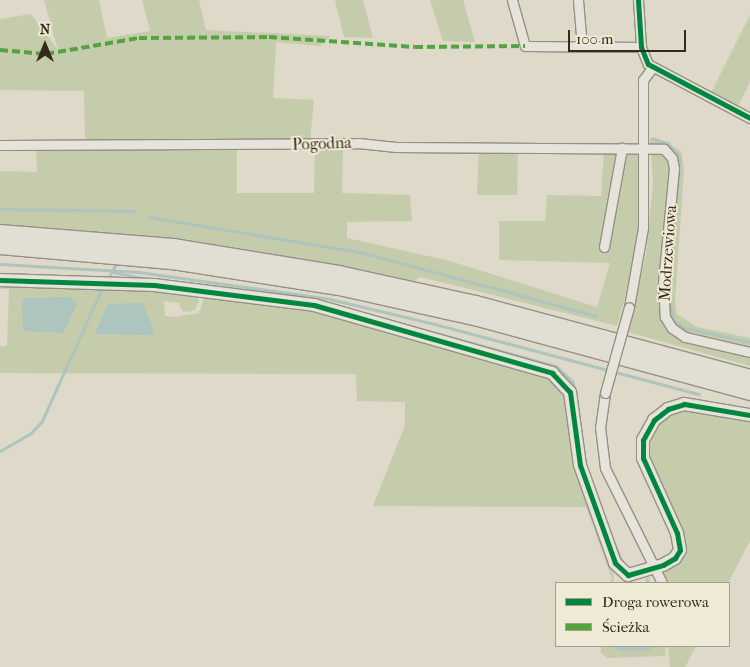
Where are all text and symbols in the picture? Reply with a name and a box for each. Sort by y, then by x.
north arrow [20,20,70,70]
scale bar [570,20,688,52]
text: N [40,21,50,38]
text: 100 m [576,30,614,48]
street label: Pogodna [292,133,352,155]
street label: Modrzewiowa [655,204,681,302]
legend [555,582,730,647]
text: Droga rowerowa [602,593,709,611]
text: Ścieżka [602,618,649,636]

